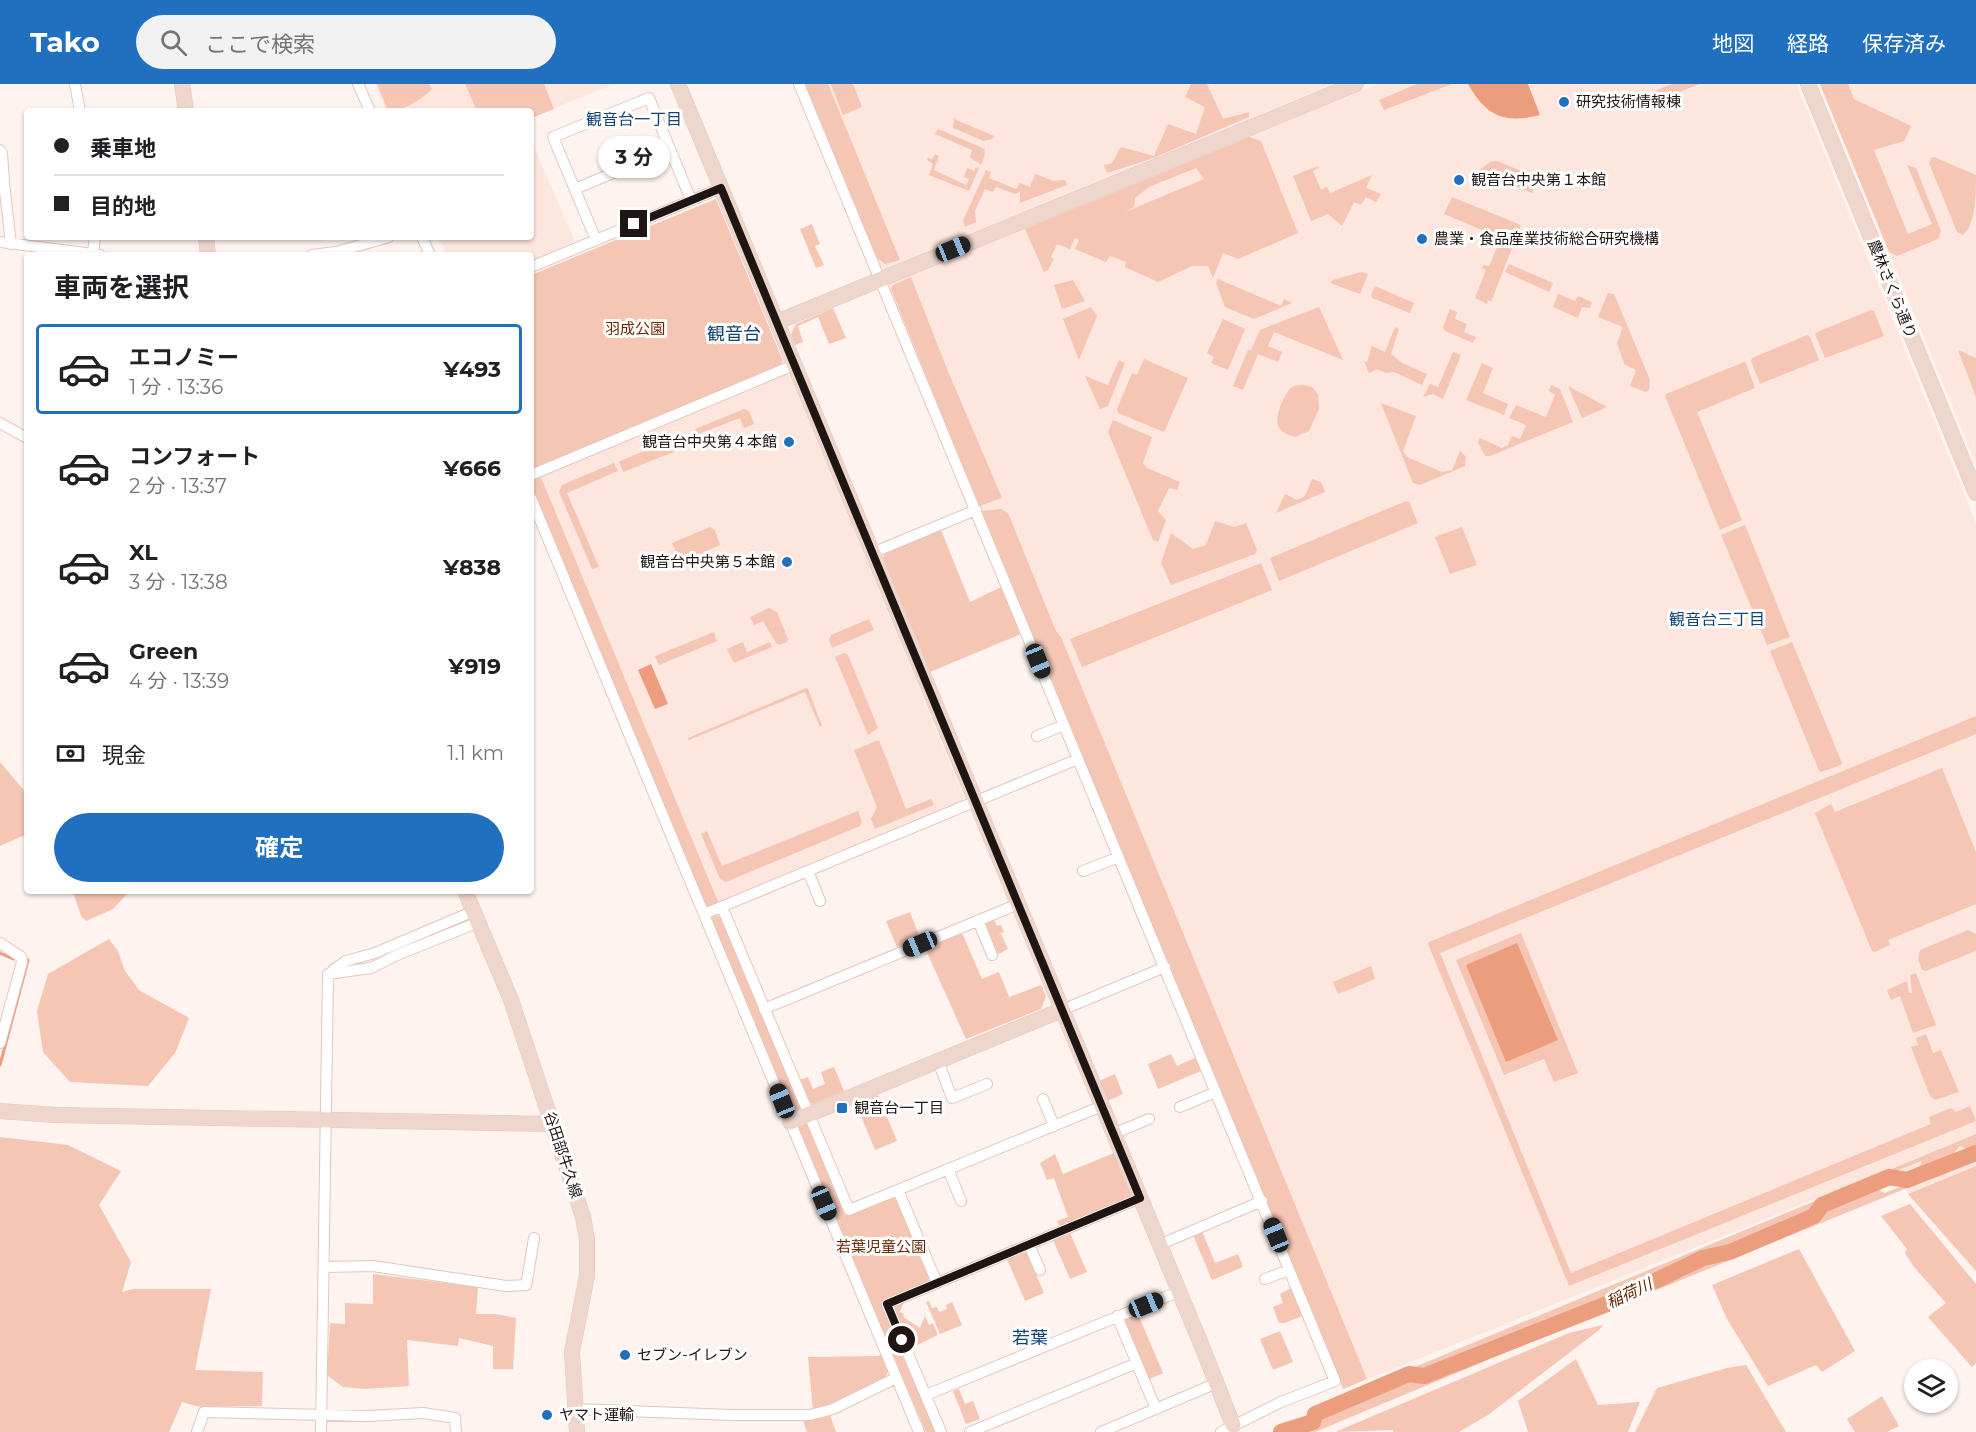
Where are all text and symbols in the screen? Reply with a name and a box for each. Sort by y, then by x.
search box [136,15,556,69]
text: Tako [30,25,100,59]
icon: search [157,26,190,59]
text: ここで検索 [205,31,315,58]
text: 地図 [1712,31,1754,56]
text: 経路 [1787,31,1829,56]
text: 保存済み [1862,31,1946,56]
place label: 研究技術情報棟 [1576,92,1681,111]
marker: 研究技術情報棟 [1557,95,1571,109]
district label: 観音台一丁目 [586,110,682,129]
text: 乗車地 [90,135,156,162]
callout: 3 分 [598,137,670,179]
text: 3 分 [615,145,653,169]
place label: 観音台中央第１本館 [1471,170,1606,189]
marker: 観音台中央第１本館 [1452,173,1466,187]
text: 目的地 [90,193,156,220]
route end [620,210,647,237]
place label: 農業・食品産業技術総合研究機構 [1434,229,1659,248]
marker: 農業・食品産業技術総合研究機構 [1415,232,1429,246]
car [933,234,973,264]
street label: 農林さくら通り [1864,237,1921,341]
text: 車両を選択 [54,271,189,304]
park label: 羽成公園 [605,319,665,338]
district label: 観音台 [707,323,761,345]
icon: car [57,342,111,396]
text: エコノミー [129,344,239,371]
text: ¥493 [443,356,501,383]
text: 1 分 · 13:36 [129,375,223,399]
place label: 観音台中央第４本館 [642,432,777,451]
marker: 観音台中央第４本館 [782,435,796,449]
icon: car [57,441,111,495]
text: コンフォート [129,443,260,470]
text: ¥666 [443,455,501,482]
text: 2 分 · 13:37 [129,474,227,498]
text: XL [129,539,158,566]
icon: car [57,540,111,594]
place label: 観音台中央第５本館 [640,552,775,571]
text: ¥838 [443,554,501,581]
marker: 観音台中央第５本館 [780,555,794,569]
text: 3 分 · 13:38 [129,570,228,594]
district label: 観音台三丁目 [1669,610,1765,629]
text: Green [129,638,198,665]
icon: car [57,639,111,693]
car [1023,641,1053,681]
text: ¥919 [448,653,501,680]
text: 4 分 · 13:39 [129,669,229,693]
icon: cash [54,737,87,770]
text: 1.1 km [447,741,504,765]
text: 現金 [102,742,146,769]
button: 確定 [54,813,504,882]
car [900,929,940,959]
car [767,1081,797,1121]
place label: 観音台一丁目 [854,1098,944,1117]
marker: 観音台一丁目 [835,1101,849,1115]
street label: 谷田部牛久線 [541,1109,586,1201]
car [809,1183,839,1223]
car [1261,1215,1291,1255]
park label: 若葉児童公園 [836,1237,926,1256]
water label: 稲荷川 [1603,1274,1657,1312]
car [1126,1290,1166,1320]
route start [888,1326,915,1353]
district label: 若葉 [1012,1327,1048,1349]
place label: セブン-イレブン [637,1345,748,1364]
marker: セブン-イレブン [618,1348,632,1362]
map controls [1904,1359,1958,1413]
button: layers [1904,1359,1958,1413]
place label: ヤマト運輸 [559,1405,634,1424]
marker: ヤマト運輸 [540,1408,554,1422]

